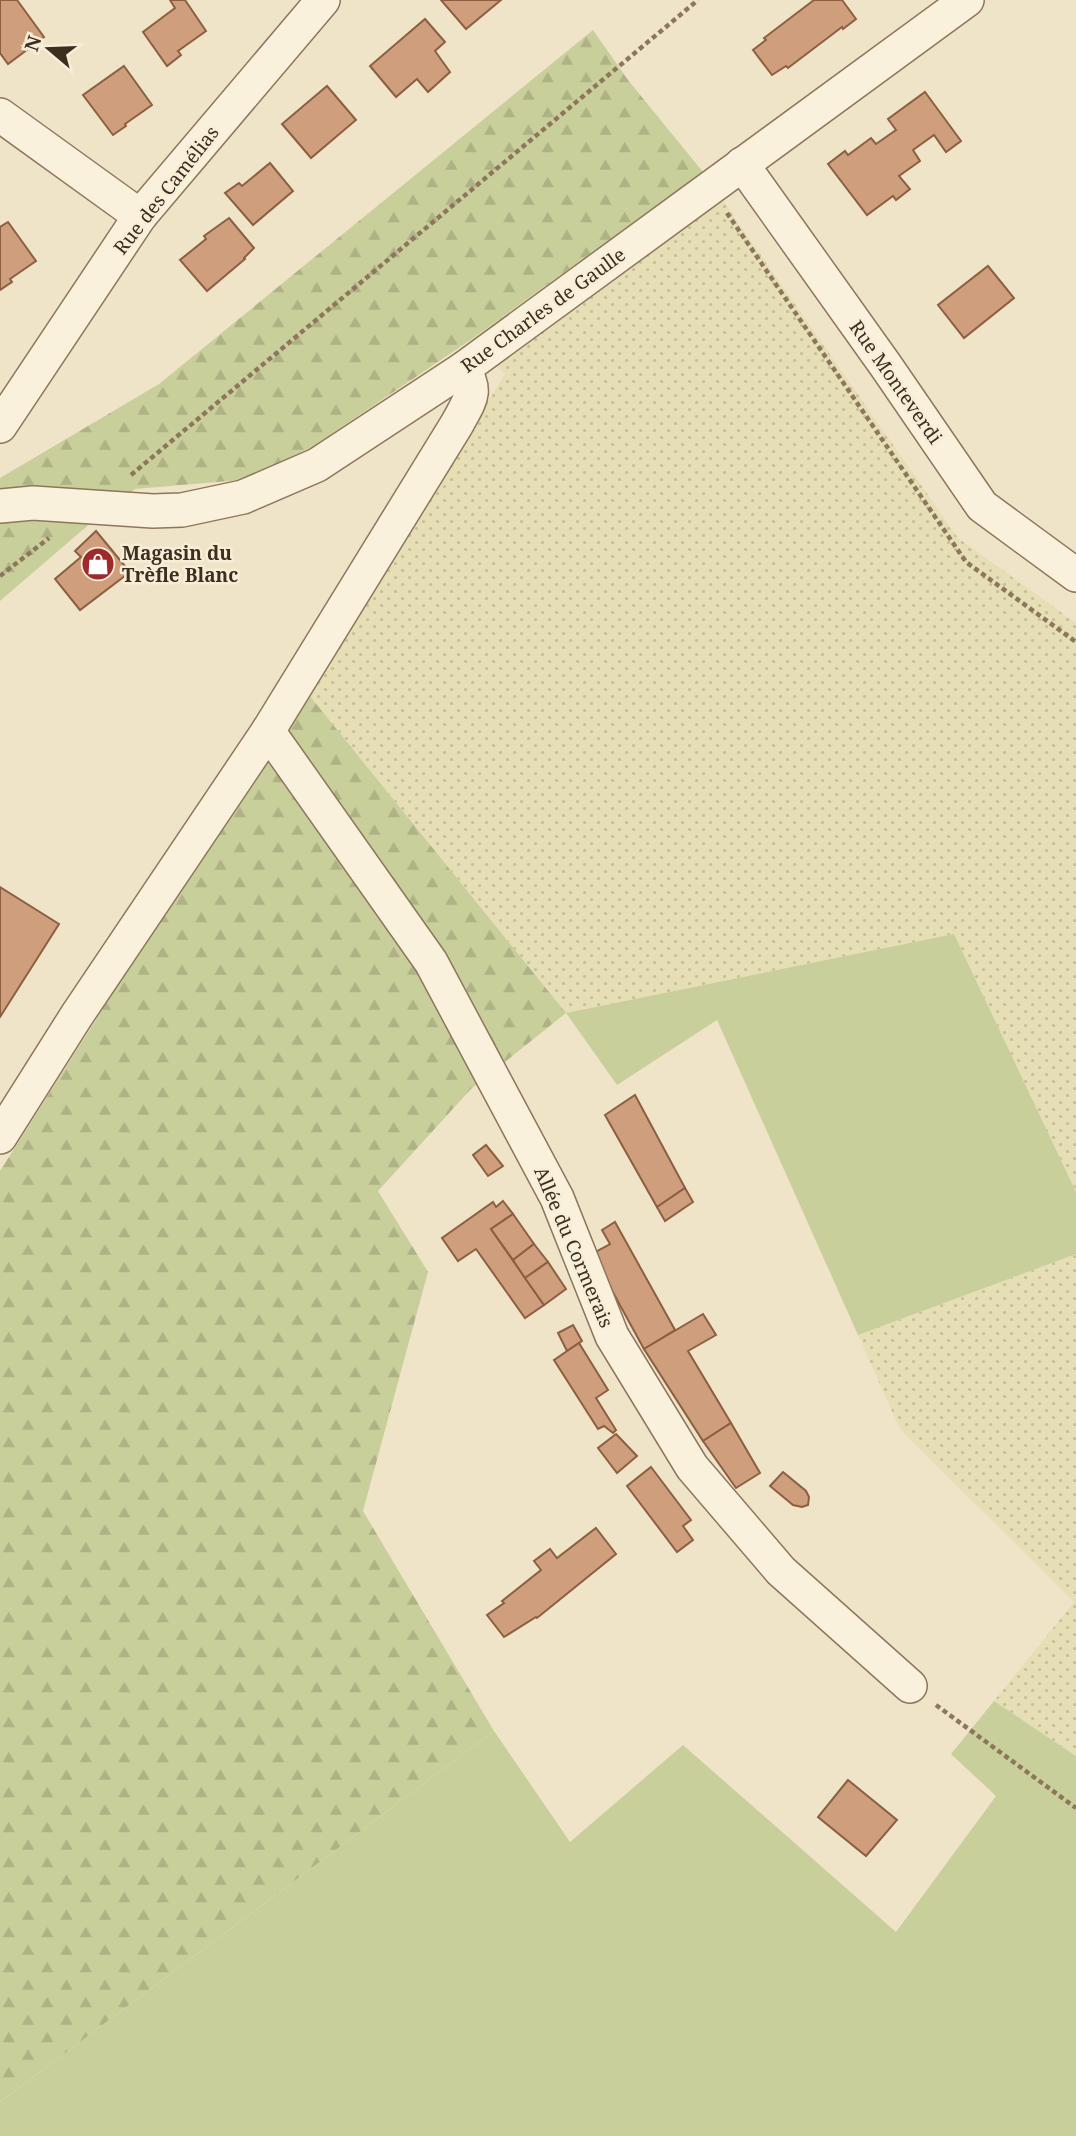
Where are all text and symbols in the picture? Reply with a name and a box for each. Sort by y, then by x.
north arrow [14,14,84,84]
text: N [18,32,48,55]
street label: Rue des Camélias [108,120,224,260]
street label: Rue Charles de Gaulle [455,241,631,379]
street label: Rue Monteverdi [844,315,948,449]
place label: Magasin du Trèfle Blanc [122,540,238,588]
shop icon: Magasin du Trèfle Blanc [79,545,117,583]
street label: Allée du Cormerais [528,1162,620,1332]

